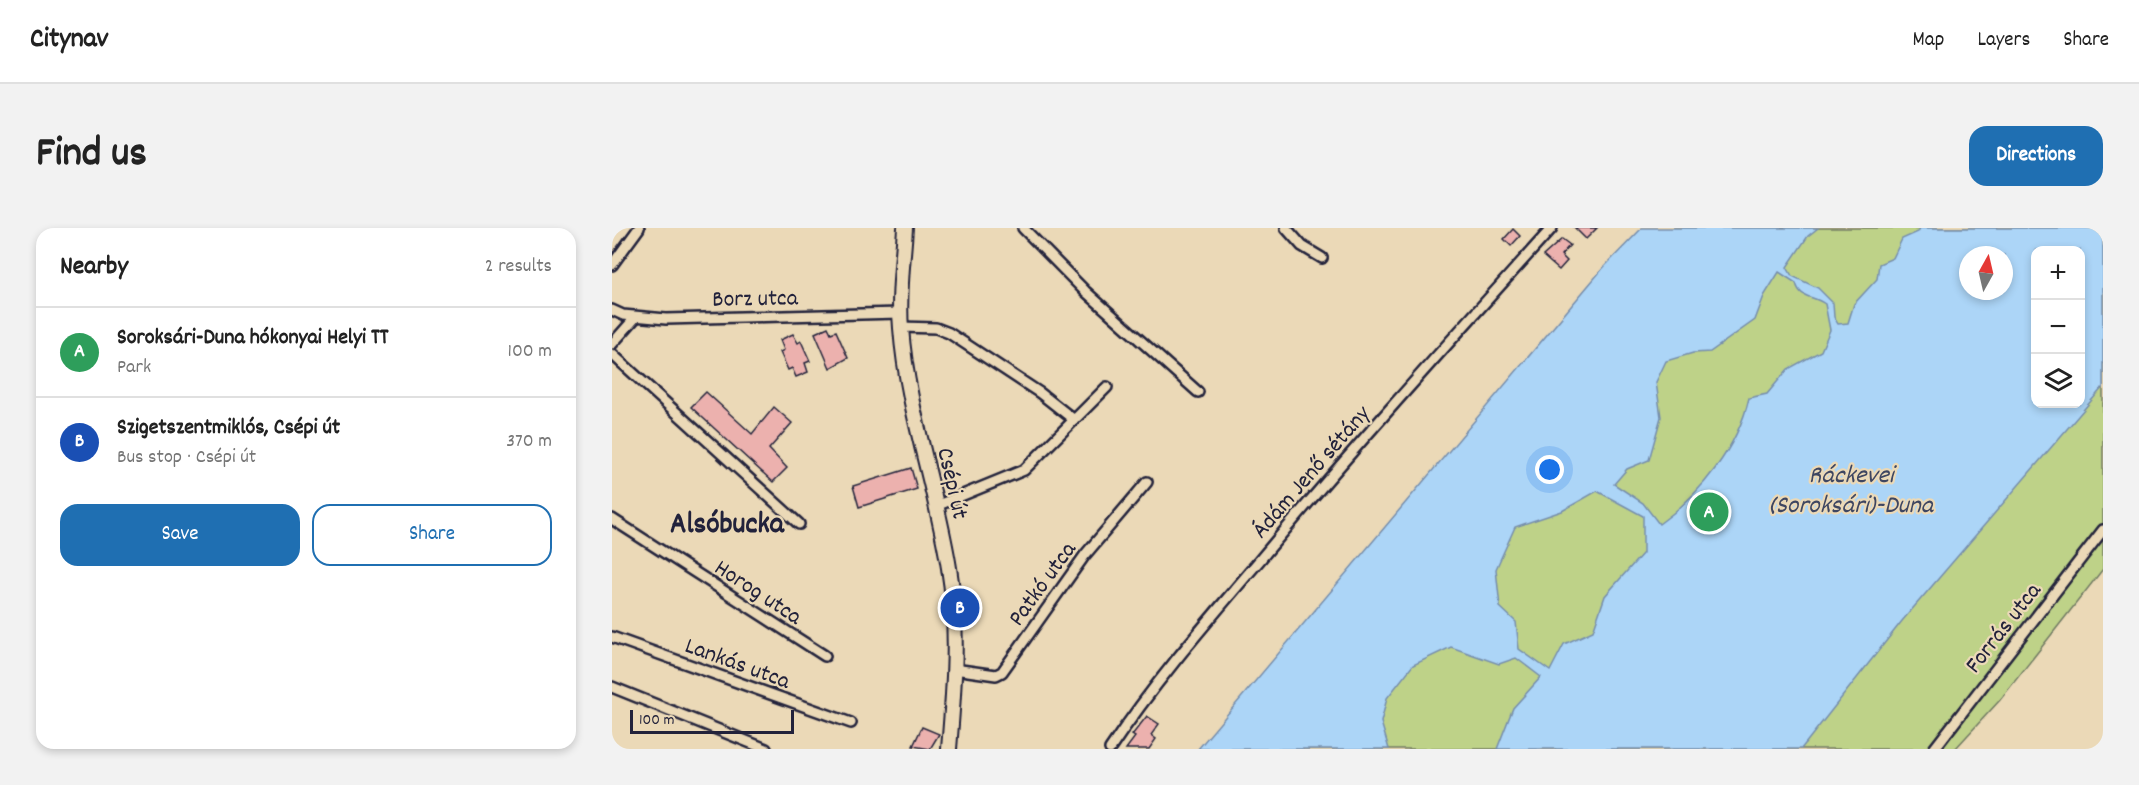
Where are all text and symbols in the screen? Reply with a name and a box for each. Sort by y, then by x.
text: Citynav [30,21,108,61]
text: Map [1913,26,1944,56]
text: Layers [1977,26,2030,56]
text: Share [2063,26,2109,56]
text: Find us [36,126,147,186]
button: Directions [1969,126,2103,186]
north arrow [1959,246,2013,300]
map controls [2031,246,2085,408]
button: + [2031,246,2085,300]
text: Nearby [60,249,128,286]
text: 2 results [485,253,552,281]
street label: Borz utca [712,282,799,318]
button: − [2031,300,2085,354]
text: Soroksári-Duna hókonyai Helyi TT [117,323,389,354]
text: A [74,338,85,366]
text: 100 m [508,338,552,366]
text: Park [117,354,151,382]
button: layers [2031,354,2085,408]
street label: Ádám Jenő sétány [1245,398,1380,547]
text: Szigetszentmiklós, Csépi út [117,413,340,444]
text: B [75,428,84,456]
text: 370 m [506,428,552,456]
text: Bus stop · Csépi út [117,444,256,472]
street label: Csépi út [926,445,976,523]
your location [1535,455,1564,484]
water label: Ráckevei (Soroksári)-Duna [1769,458,1935,525]
pin: A [1690,490,1728,534]
button: Save [60,504,300,566]
button: Share [312,504,552,566]
district label: Alsóbucka [670,505,785,548]
street label: Patkó utca [1001,535,1086,634]
street label: Horog utca [707,552,809,635]
street label: Forrás utca [1958,576,2051,681]
pin: B [940,586,980,631]
street label: Lankás utca [680,630,795,700]
scale bar [630,707,794,735]
text: 100 m [639,709,675,732]

